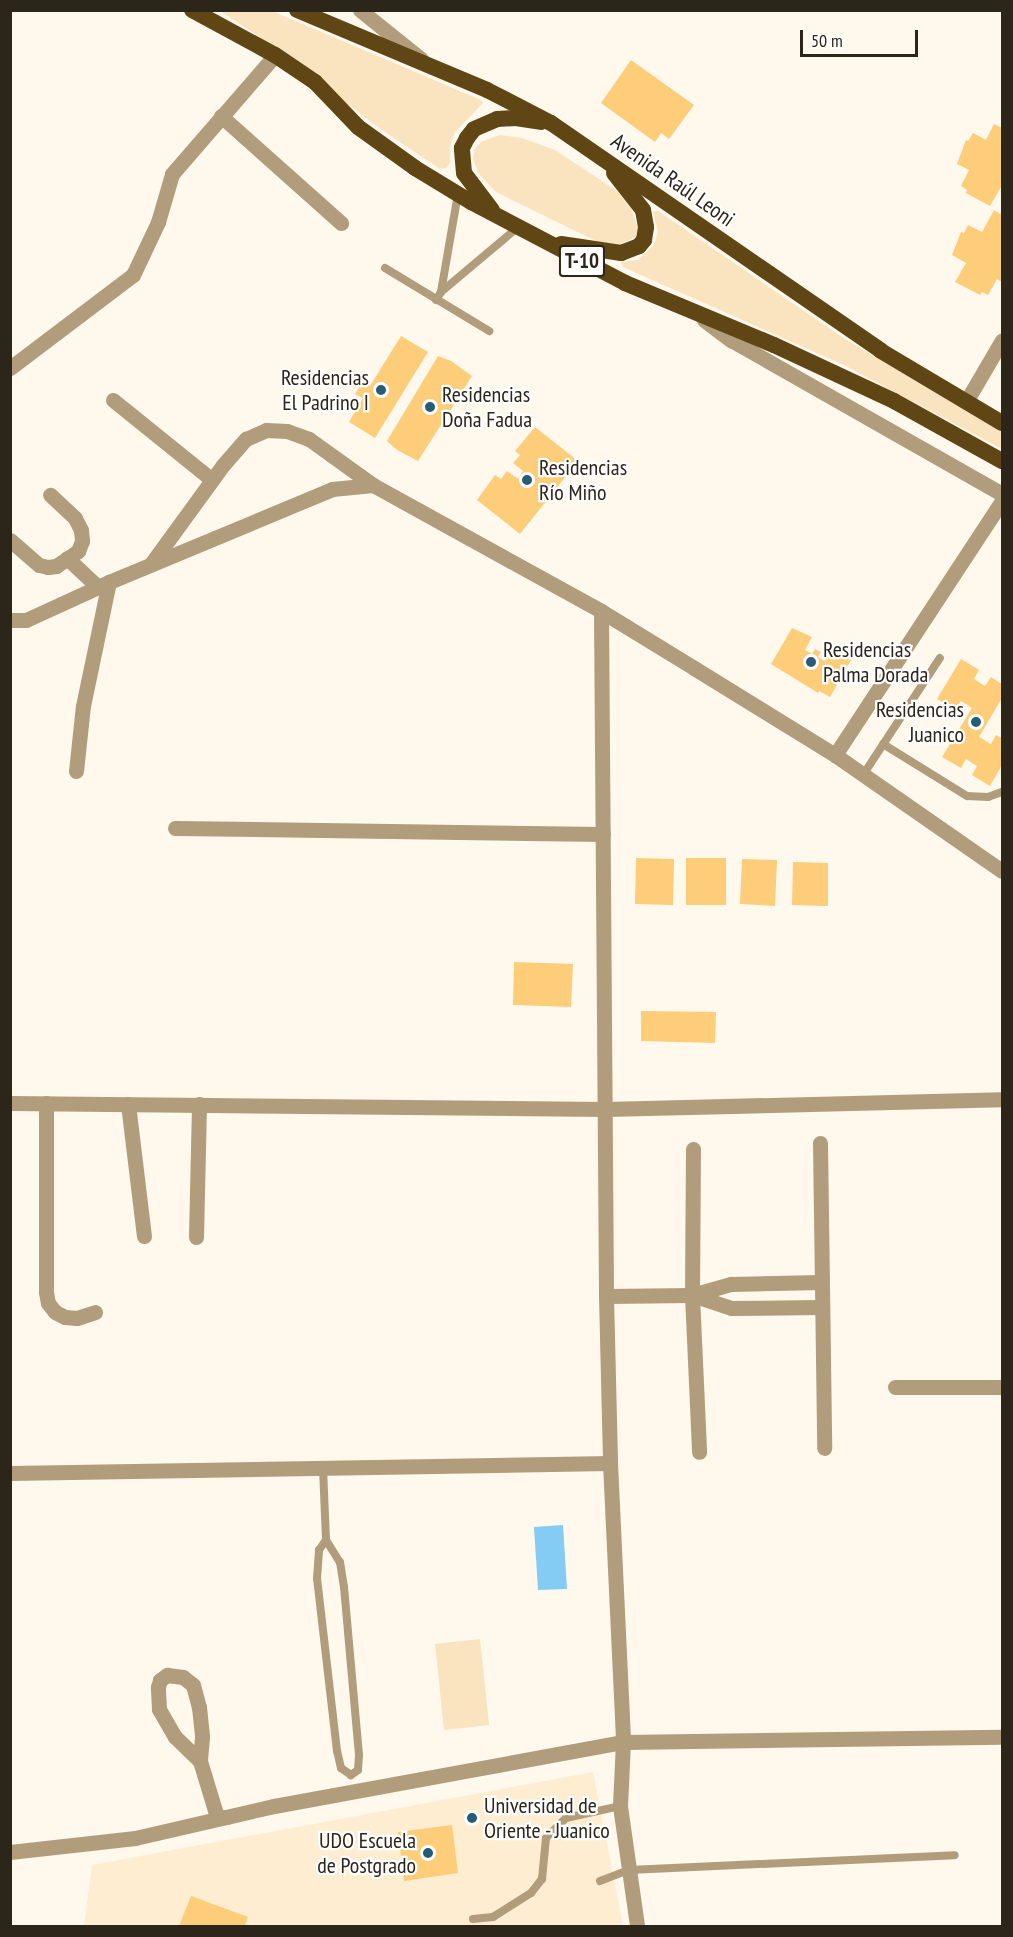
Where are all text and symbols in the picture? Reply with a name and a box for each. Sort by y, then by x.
scale bar [803,18,922,56]
text: 50 m [811,29,843,52]
street label: Avenida Raúl Leoni [606,128,740,232]
road number: T-10 [558,243,606,279]
place label: Residencias El Padrino I [281,364,369,416]
place label: Residencias Doña Fadua [442,381,532,433]
marker: Residencias El Padrino I [374,383,388,397]
marker: Residencias Doña Fadua [423,400,437,414]
place label: Residencias Río Miño [539,454,627,506]
marker: Residencias Río Miño [520,473,534,487]
place label: Residencias Palma Dorada [823,636,928,688]
marker: Residencias Palma Dorada [804,655,818,669]
place label: Residencias Juanico [876,696,964,748]
marker: Residencias Juanico [969,715,983,729]
place label: Universidad de Oriente - Juanico [484,1792,611,1844]
marker: Universidad de Oriente - Juanico [465,1811,479,1825]
place label: UDO Escuela de Postgrado [317,1827,416,1879]
marker: UDO Escuela de Postgrado [421,1846,435,1860]

